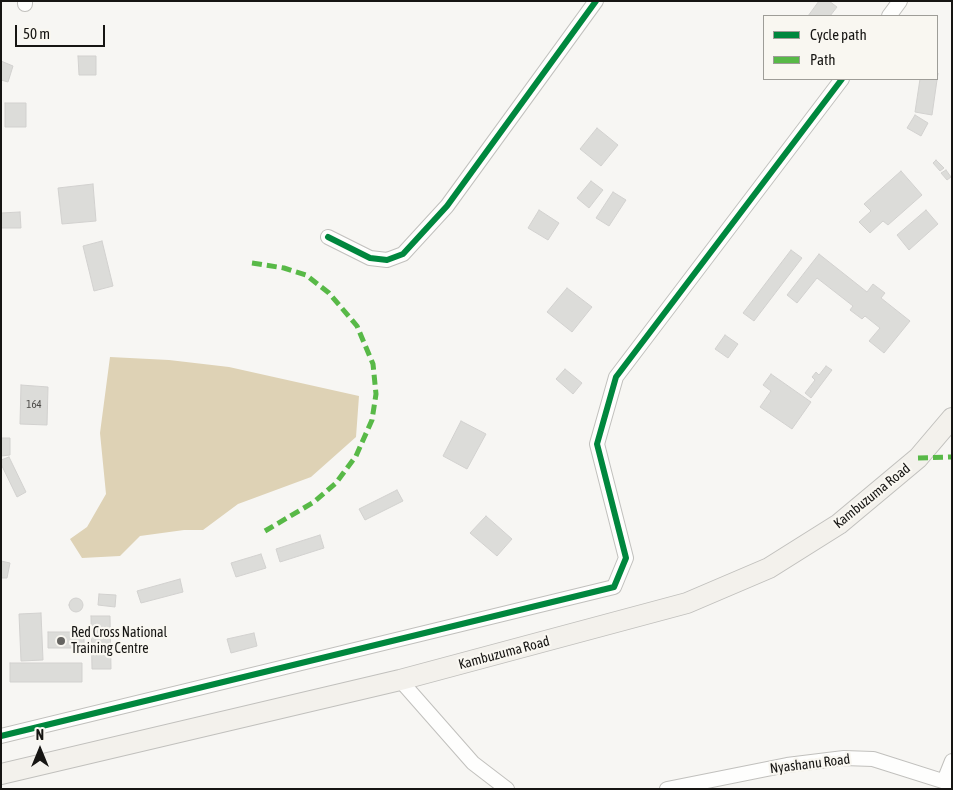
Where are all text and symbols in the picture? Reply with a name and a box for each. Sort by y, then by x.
scale bar [18,15,108,47]
legend [763,15,938,80]
text: 50 m [23,25,50,42]
text: Cycle path [810,26,867,43]
text: Path [810,51,836,68]
house number: 164 [26,398,42,412]
street label: Kambuzuma Road [830,460,914,532]
place label: Red Cross National Training Centre [71,625,167,658]
street label: Kambuzuma Road [457,633,551,673]
marker: Red Cross National Training Centre [55,635,67,647]
north arrow [15,725,65,775]
text: N [36,727,44,743]
street label: Nyashanu Road [769,751,851,777]

